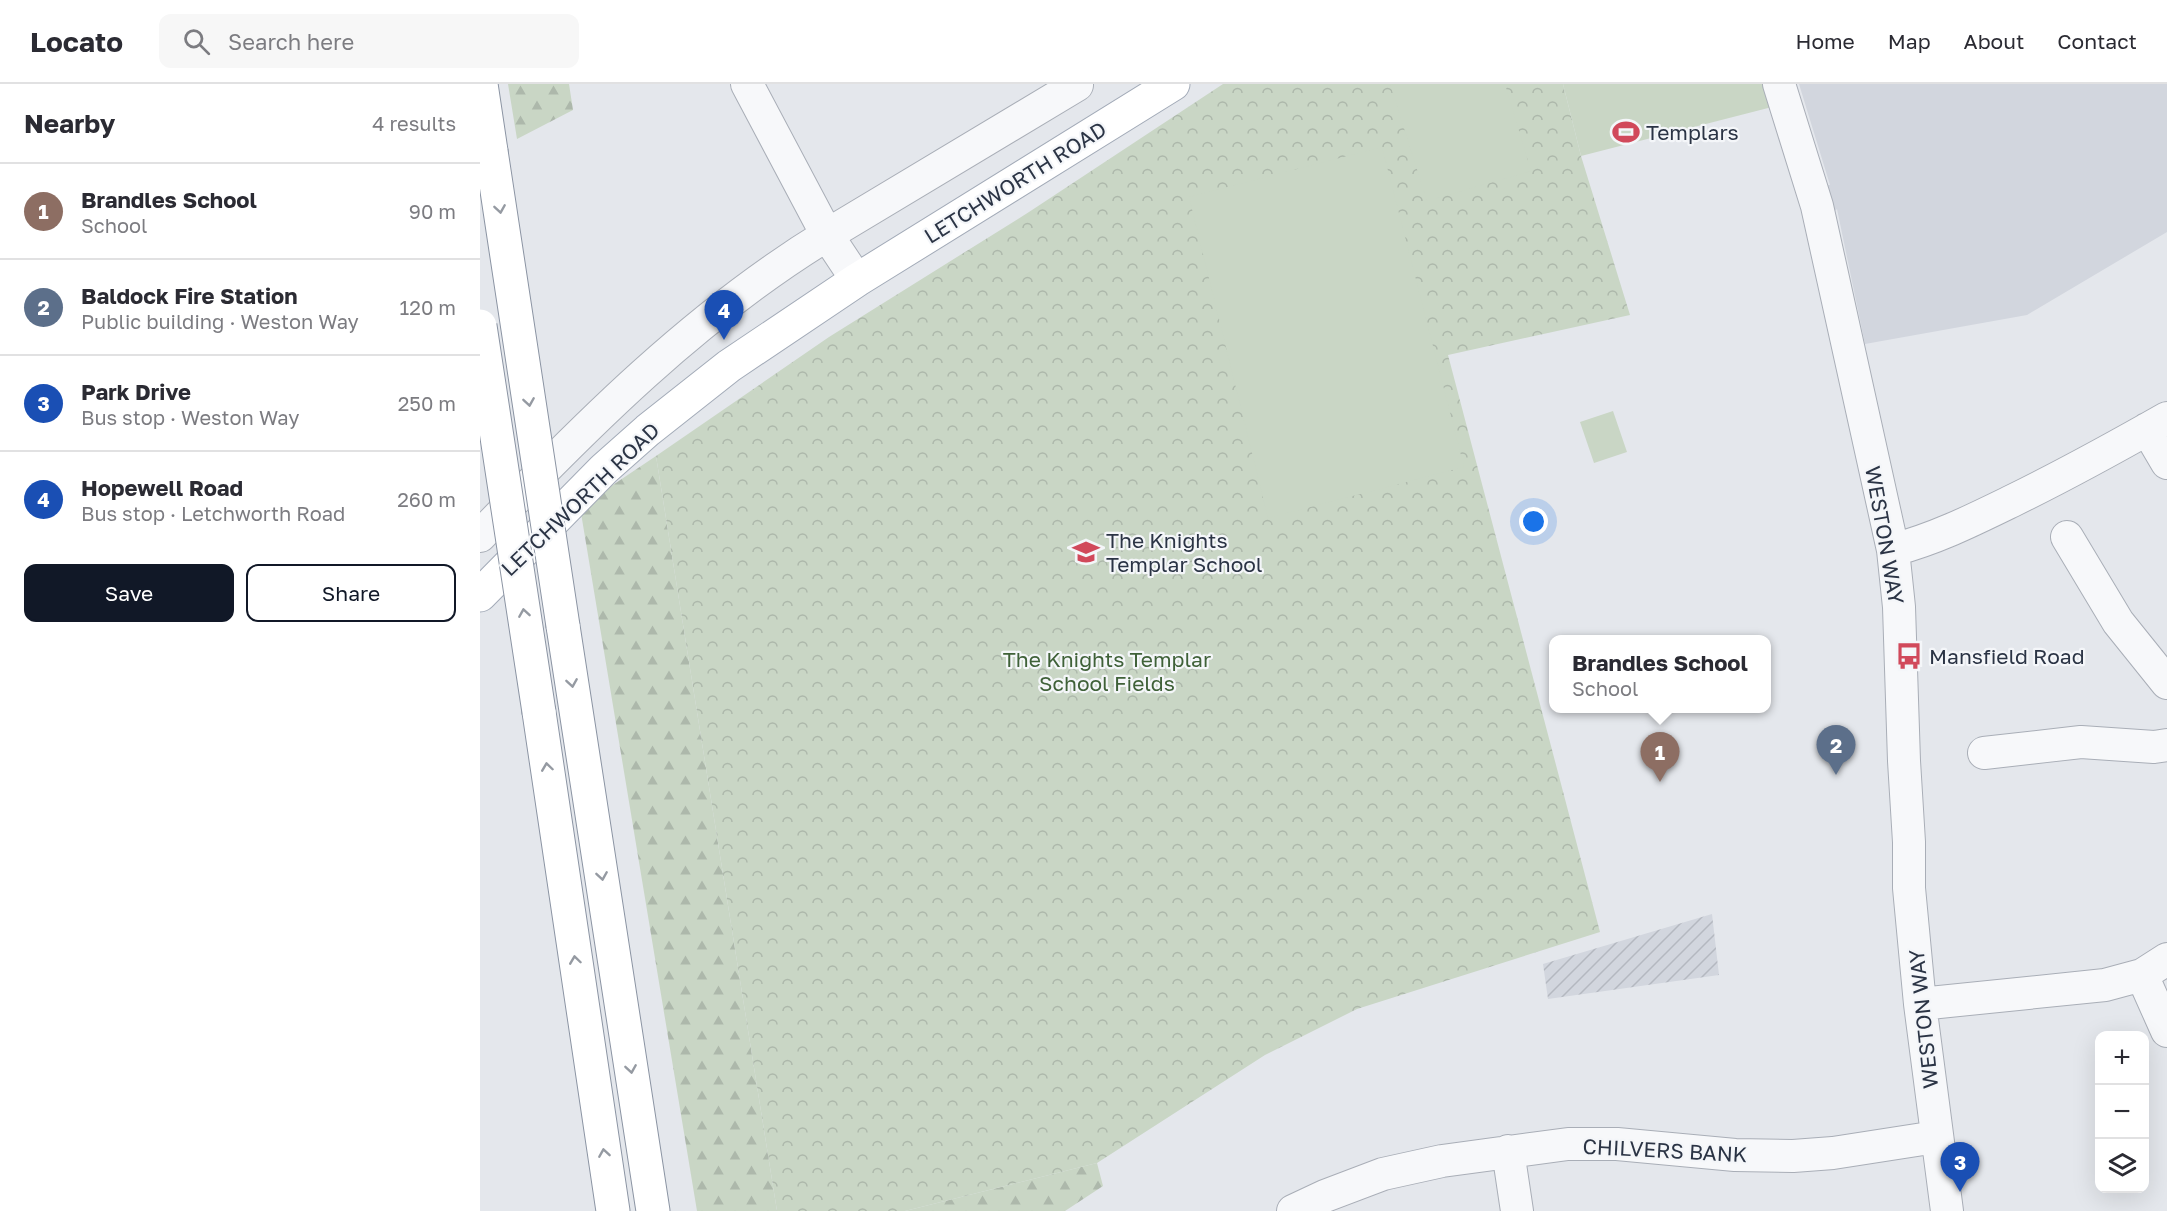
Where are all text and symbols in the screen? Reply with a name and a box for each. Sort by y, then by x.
search box [159,14,579,68]
text: Locato [30,25,123,58]
icon: search [180,25,213,58]
text: Search here [228,28,354,55]
text: Home [1795,28,1855,54]
text: Map [1888,28,1931,54]
text: About [1964,28,2024,54]
text: Contact [2057,28,2137,54]
text: Nearby [24,108,115,139]
text: 4 results [372,111,456,135]
street label: LETCHWORTH ROAD [919,115,1111,249]
sports icon: Templars [1611,117,1641,147]
place label: Templars [1646,119,1739,145]
text: Brandles School [81,186,257,213]
text: 1 [38,199,49,223]
text: 90 m [409,199,456,223]
one-way arrow [493,204,505,214]
text: School [81,213,147,237]
text: Baldock Fire Station [81,282,297,309]
pin: 4 [704,290,744,340]
text: 2 [37,295,50,319]
text: 120 m [400,295,456,319]
text: Public building · Weston Way [81,309,359,333]
text: Park Drive [81,378,191,405]
text: 3 [37,391,50,415]
text: 250 m [398,391,456,415]
one-way arrow [522,397,534,406]
text: Bus stop · Weston Way [81,405,299,429]
street label: LETCHWORTH ROAD [496,417,664,581]
street label: WESTON WAY [1860,464,1910,607]
text: Hopewell Road [81,474,243,501]
text: 4 [37,487,50,511]
text: 260 m [397,487,456,511]
text: Bus stop · Letchworth Road [81,501,345,525]
your location [1519,507,1548,536]
place label: The Knights Templar School [1106,527,1263,577]
school or university icon: The Knights Templar School [1071,537,1101,567]
button: Save [24,564,234,622]
button: Share [246,564,456,622]
one-way arrow [518,608,530,618]
popup [1549,635,1771,713]
bus stop icon: Mansfield Road [1894,641,1924,671]
place label: Mansfield Road [1929,643,2085,669]
park label: The Knights Templar School Fields [1003,646,1211,696]
text: Brandles School [1572,649,1748,676]
text: School [1572,676,1638,700]
one-way arrow [565,679,577,688]
pin: 2 [1816,726,1856,775]
pin: 1 [1640,732,1680,782]
one-way arrow [541,763,553,772]
one-way arrow [595,872,607,881]
street label: WESTON WAY [1903,948,1943,1090]
one-way arrow [569,956,582,966]
map controls [2095,1031,2149,1193]
button: + [2095,1031,2149,1085]
one-way arrow [625,1064,637,1074]
button: − [2095,1085,2149,1139]
street label: CHILVERS BANK [1582,1133,1748,1167]
button: layers [2095,1139,2149,1193]
pin: 3 [1940,1142,1980,1192]
one-way arrow [598,1149,611,1159]

